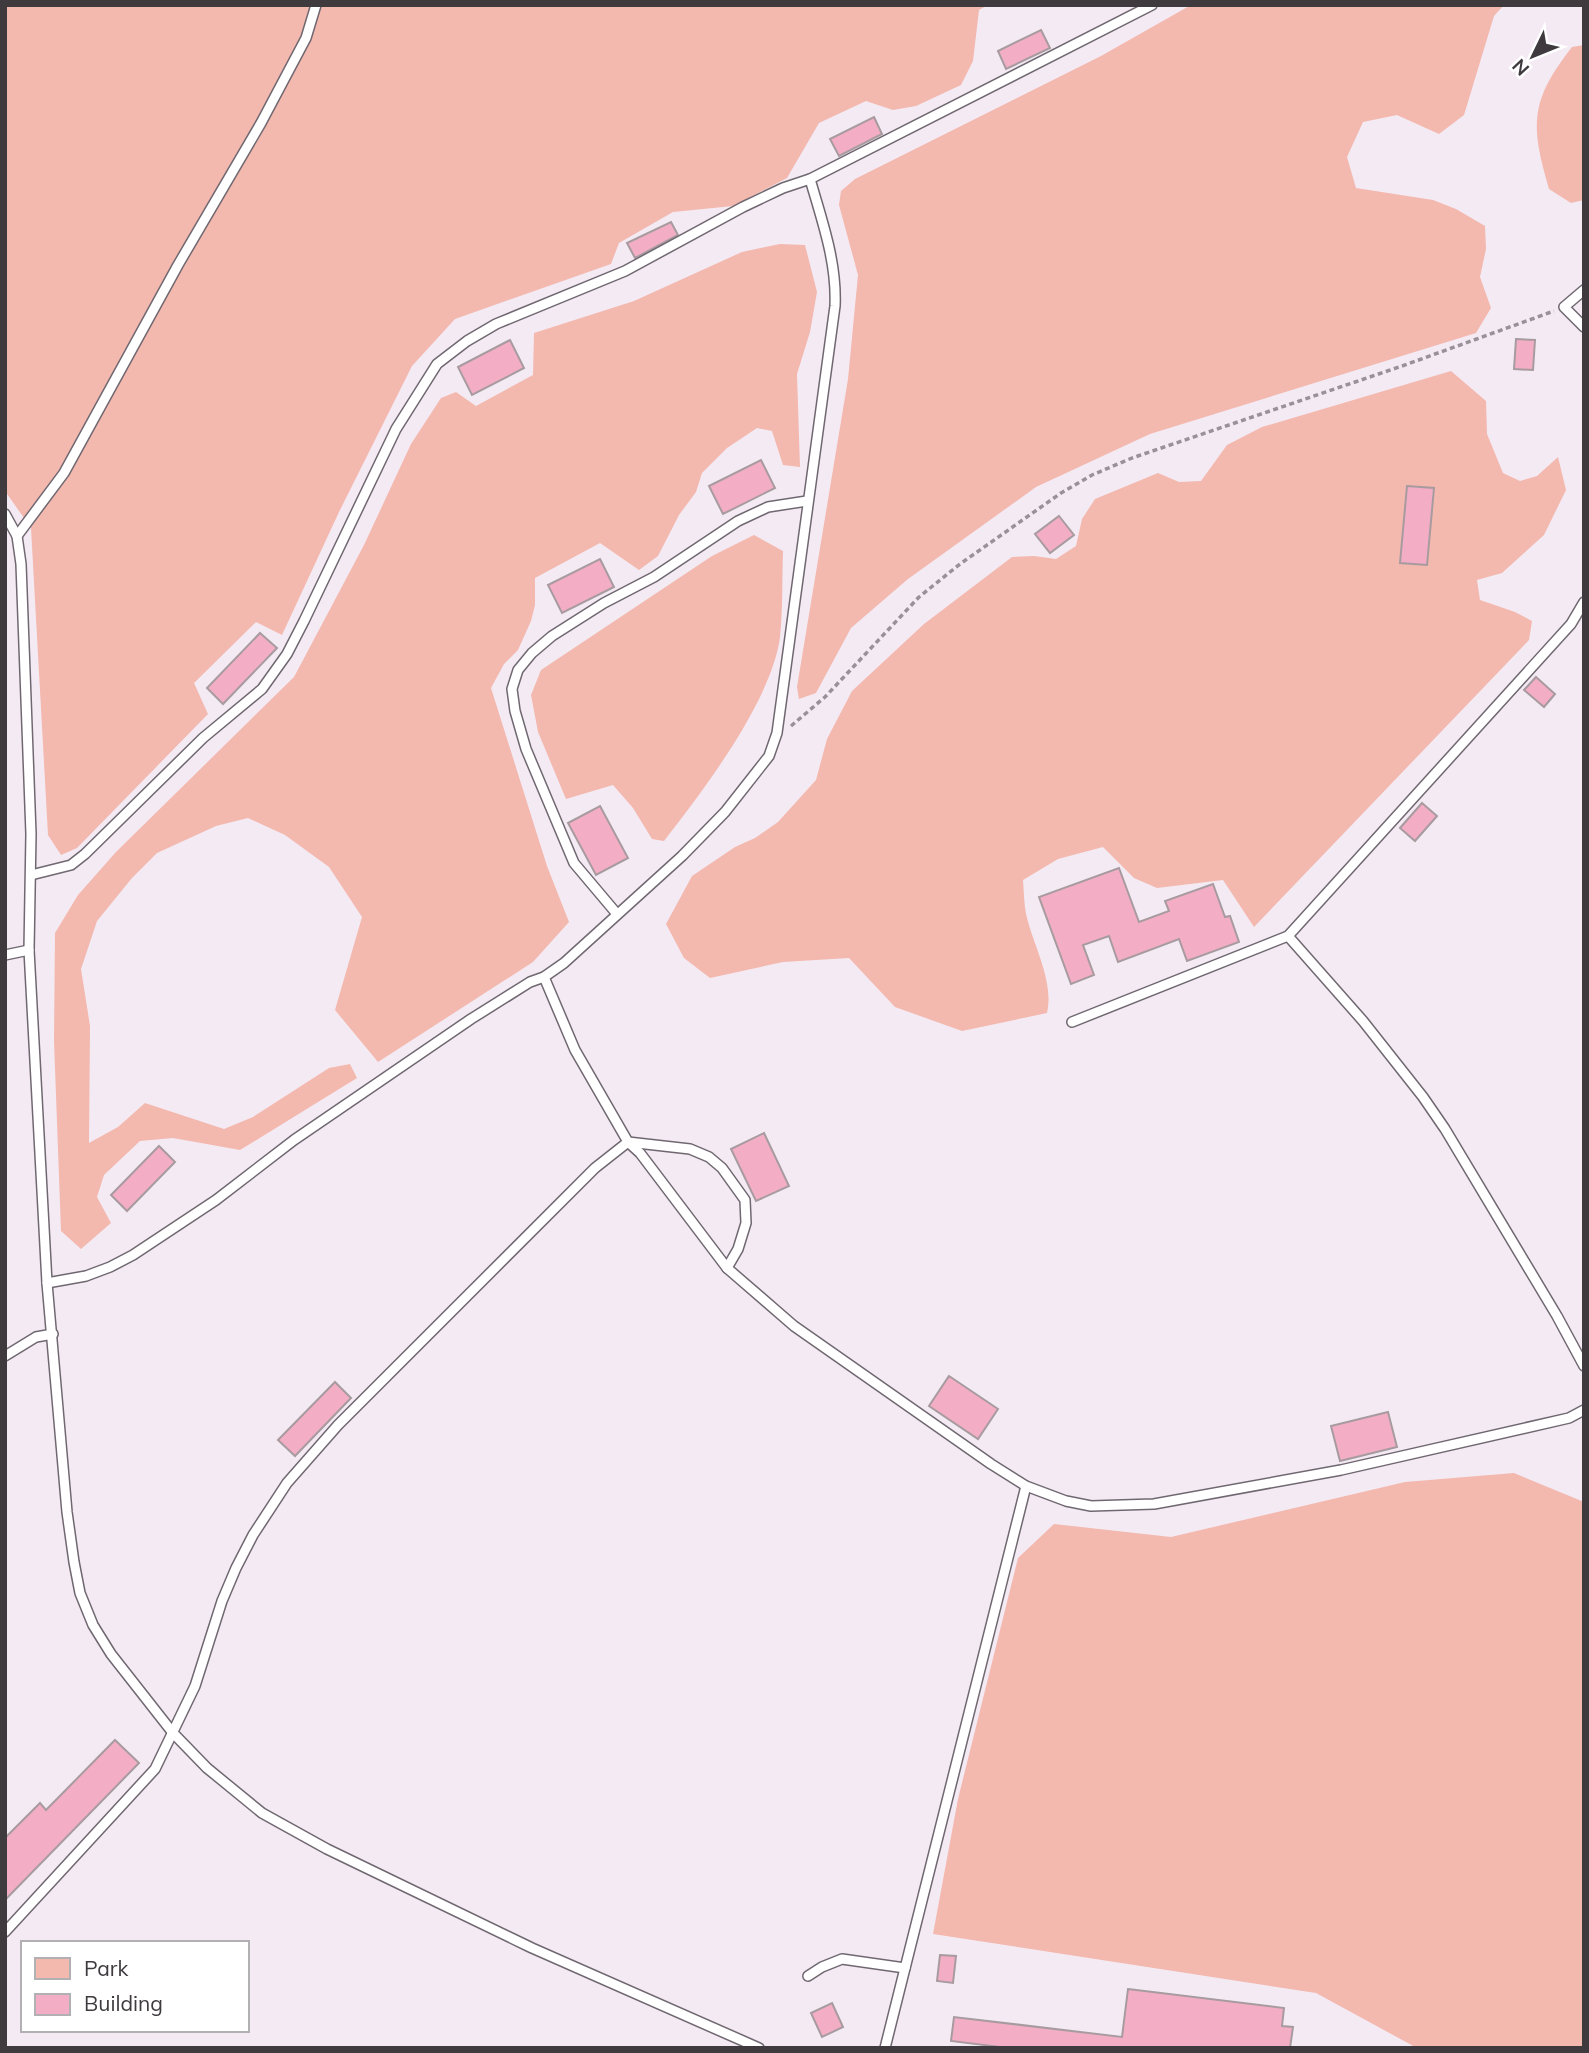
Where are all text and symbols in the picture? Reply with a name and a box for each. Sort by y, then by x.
north arrow [1498,21,1568,91]
text: N [1507,54,1534,81]
legend [21,1941,248,2032]
text: Park [84,1955,128,1981]
text: Building [84,1990,163,2016]

